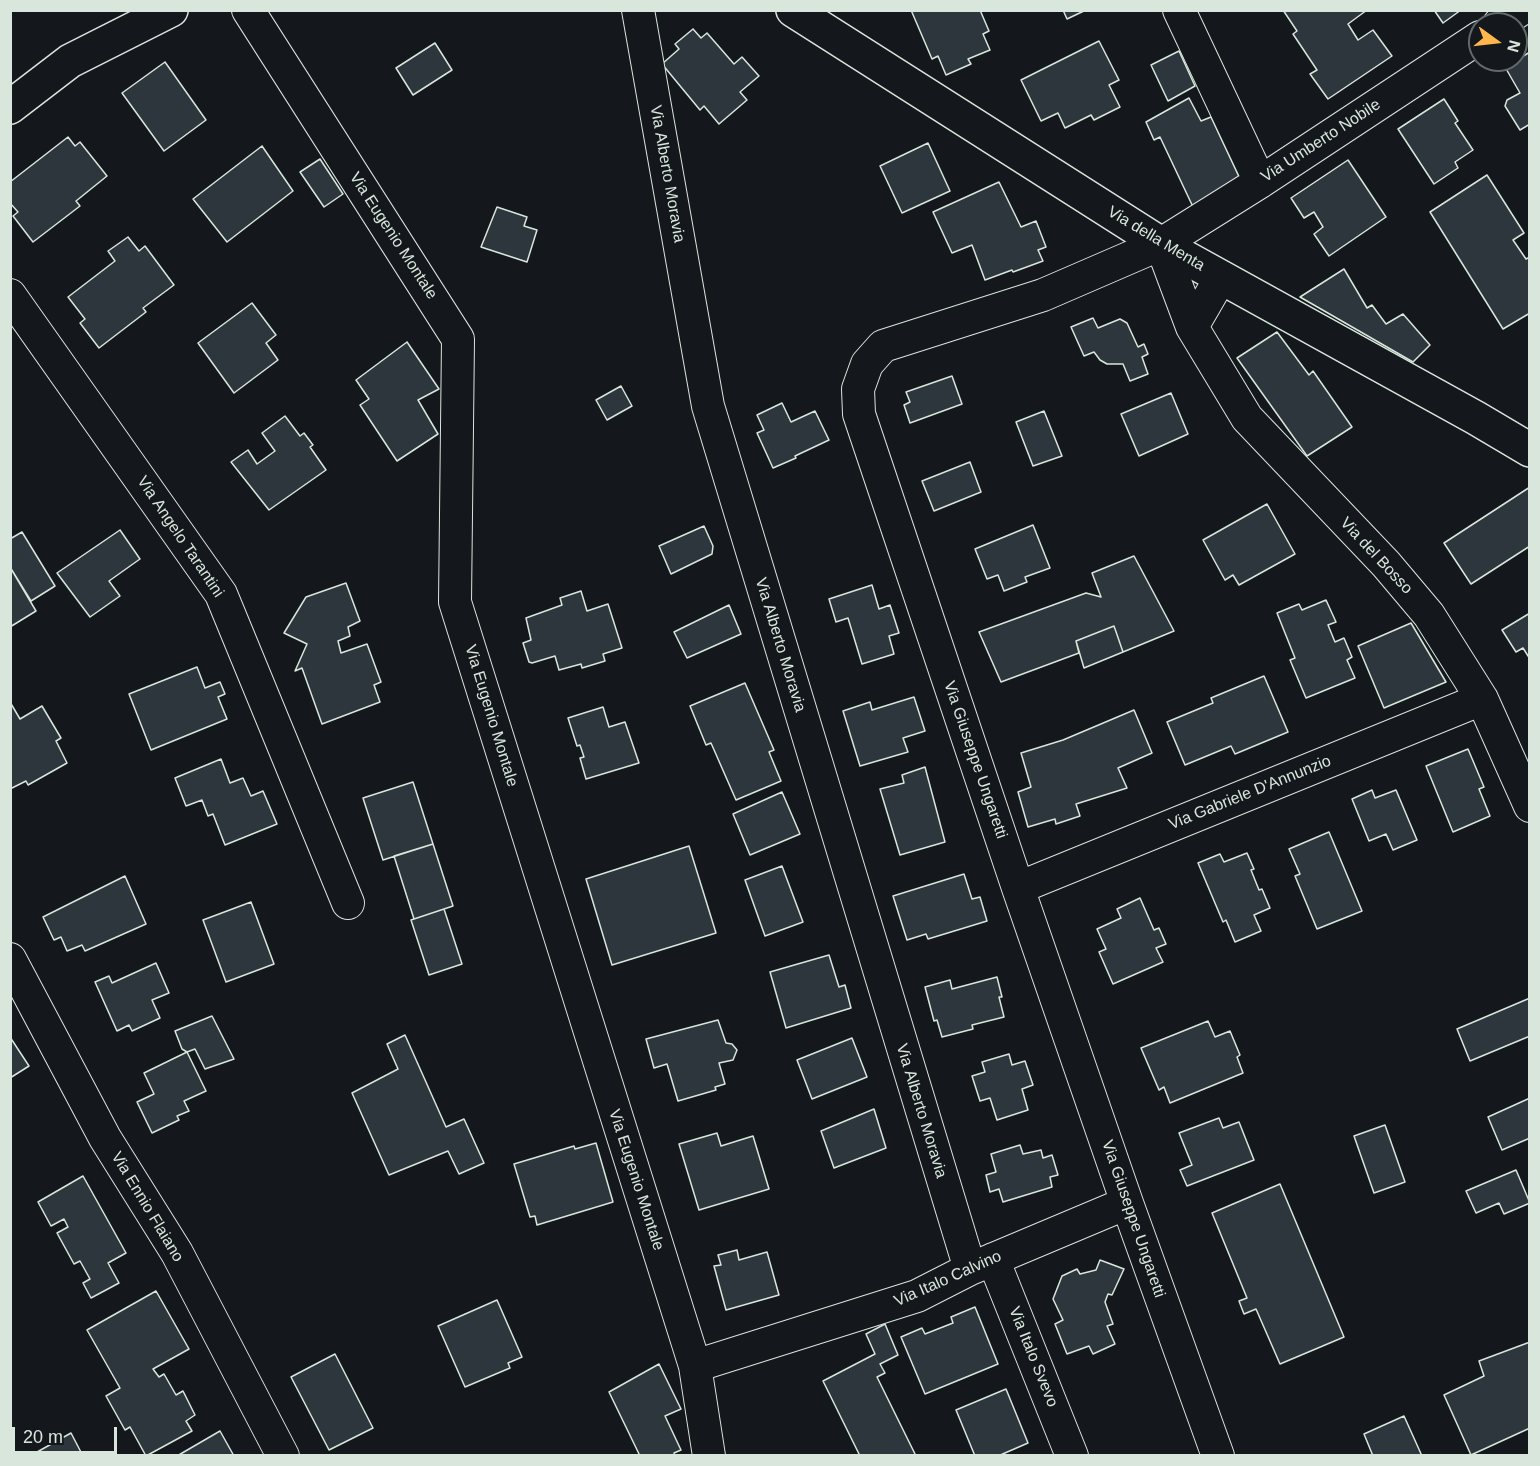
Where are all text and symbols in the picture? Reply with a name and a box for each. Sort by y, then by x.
north arrow [1468,12,1528,72]
text: N [1504,38,1524,54]
street label: Via Umberto Nobile [1258,95,1384,187]
street label: Via Alberto Moravia [645,104,689,244]
street label: Via Eugenio Montale [345,169,441,303]
street label: Via della Menta [1104,202,1208,276]
street label: Via Angelo Tarantini [132,473,228,601]
street label: Via del Bosso [1336,514,1416,598]
street label: Via Alberto Moravia [750,576,810,714]
street label: Via Eugenio Montale [460,643,522,789]
street label: Via Giuseppe Ungaretti [939,679,1011,841]
street label: Via Gabriele D'Annunzio [1166,752,1334,834]
street label: Via Alberto Moravia [891,1042,951,1180]
street label: Via Eugenio Montale [604,1107,668,1253]
street label: Via Giuseppe Ungaretti [1097,1138,1169,1300]
street label: Via Ennio Flaiano [107,1148,187,1266]
street label: Via Italo Calvino [891,1247,1005,1311]
street label: Via Italo Svevo [1004,1304,1062,1410]
scale bar [15,1415,120,1453]
text: 20 m [23,1427,63,1447]

